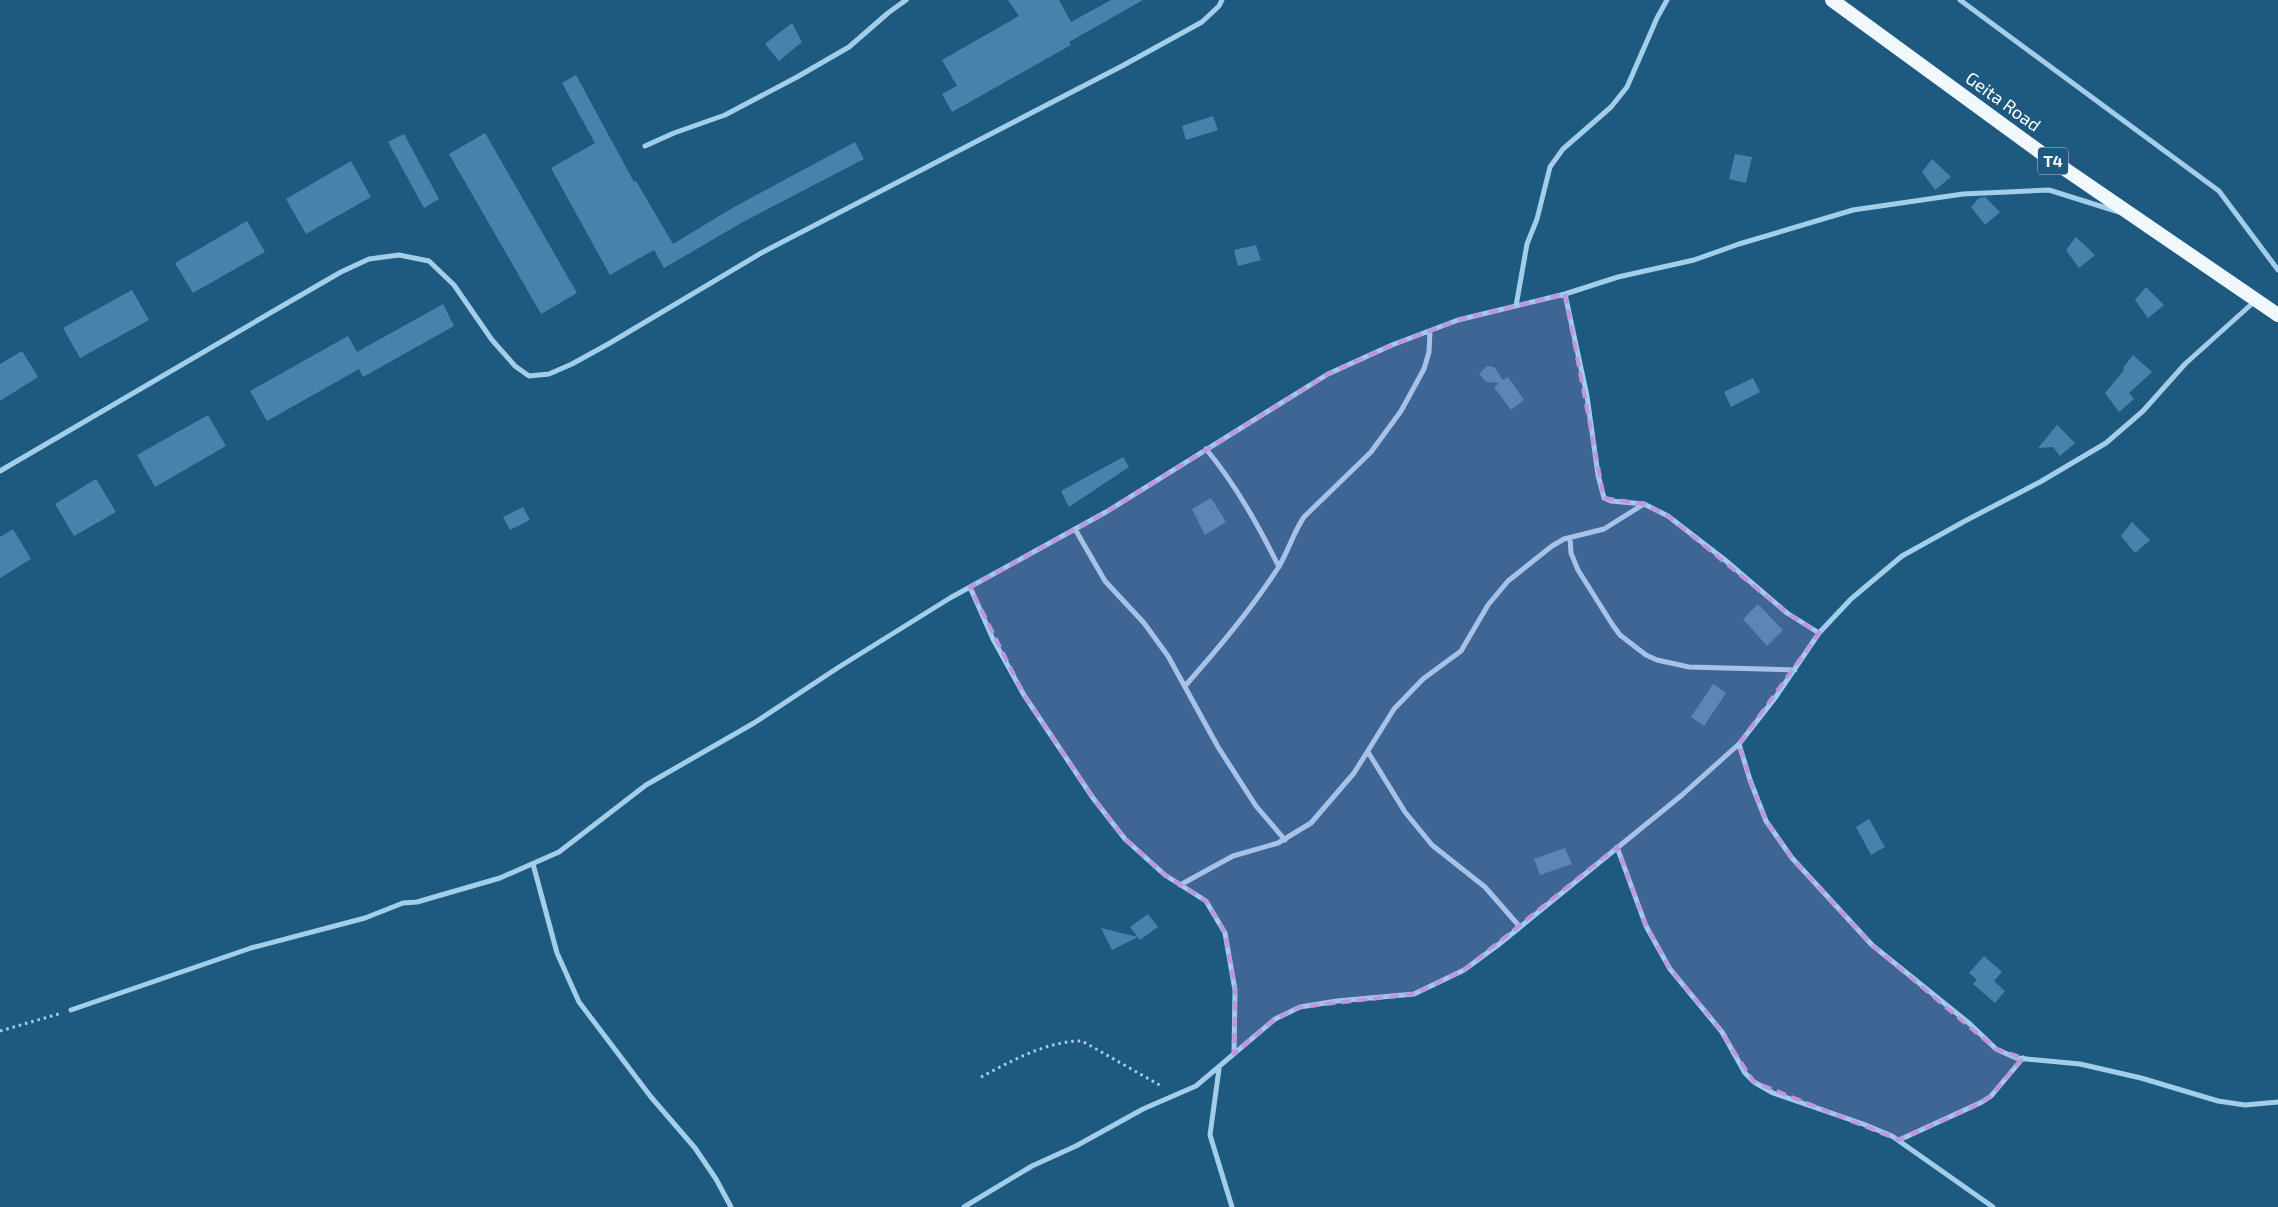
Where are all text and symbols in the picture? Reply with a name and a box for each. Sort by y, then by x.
street label: Geita Road [1962,67,2046,136]
road number: T4 [2038,148,2068,175]

